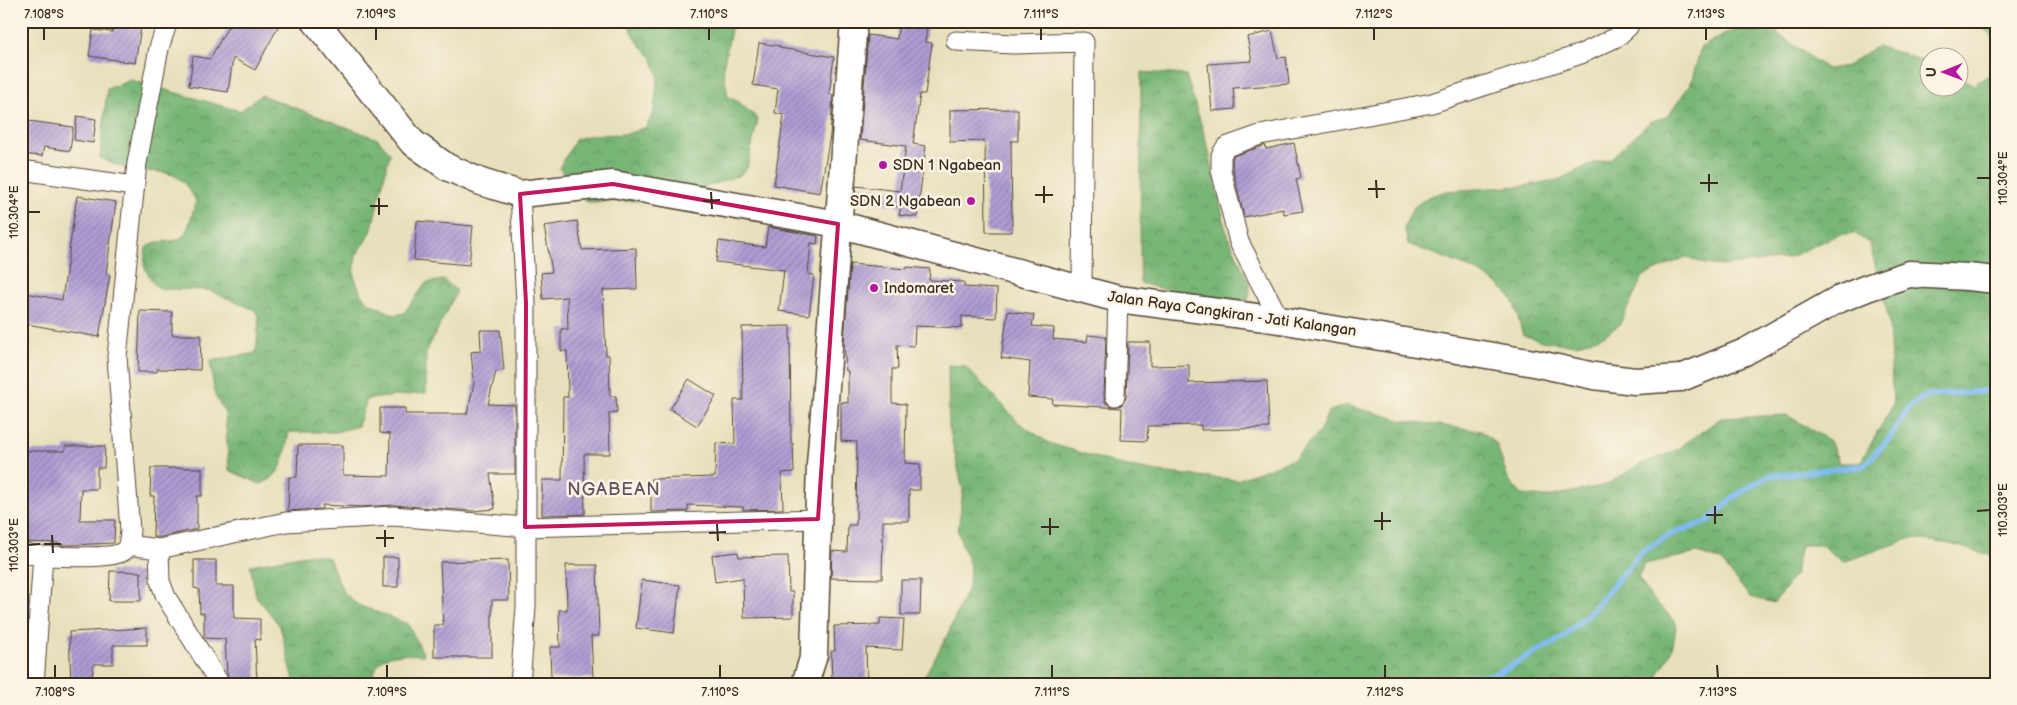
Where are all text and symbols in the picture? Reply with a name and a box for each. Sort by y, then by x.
text: 7.108°S [24,7,64,22]
text: 7.109°S [356,7,396,22]
text: 7.110°S [690,7,728,22]
text: 7.111°S [1024,7,1058,22]
text: 7.112°S [1355,7,1393,22]
text: 7.113°S [1687,7,1725,22]
north arrow [1920,48,1970,98]
text: U [1923,67,1940,77]
text: 110.304°E [1996,151,2011,205]
place label: SDN 1 Ngabean [893,156,1001,175]
marker: SDN 1 Ngabean [877,159,889,171]
text: 110.304°E [7,185,22,239]
place label: SDN 2 Ngabean [850,192,961,211]
marker: SDN 2 Ngabean [965,195,977,207]
place label: Indomaret [884,279,954,298]
marker: Indomaret [868,282,880,294]
street label: Jalan Raya Cangkiran - Jati Kalangan [1106,287,1358,341]
district label: NGABEAN [567,479,661,500]
text: 110.303°E [1996,483,2011,537]
text: 110.303°E [7,518,22,572]
text: 7.108°S [35,685,75,700]
text: 7.109°S [367,685,407,700]
text: 7.110°S [701,685,739,700]
text: 7.111°S [1035,685,1069,700]
text: 7.112°S [1366,685,1404,700]
text: 7.113°S [1699,685,1737,700]

